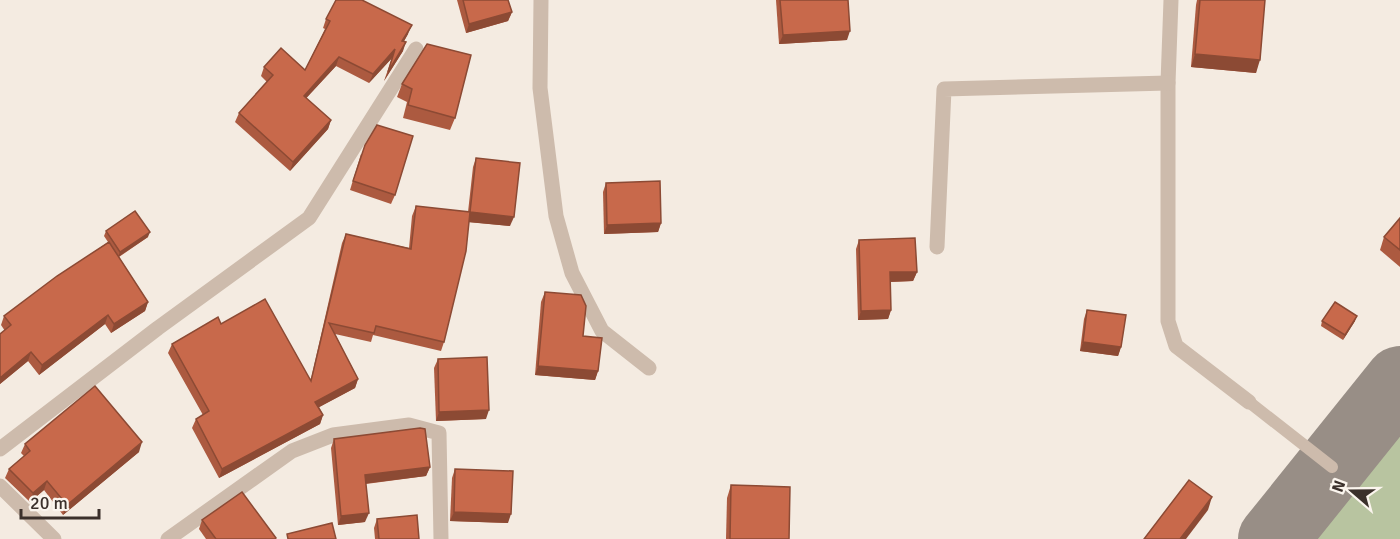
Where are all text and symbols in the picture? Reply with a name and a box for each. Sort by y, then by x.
north arrow [1322,461,1382,521]
text: N [1328,478,1350,495]
scale bar [21,482,99,520]
text: 20 m [30,492,68,514]

